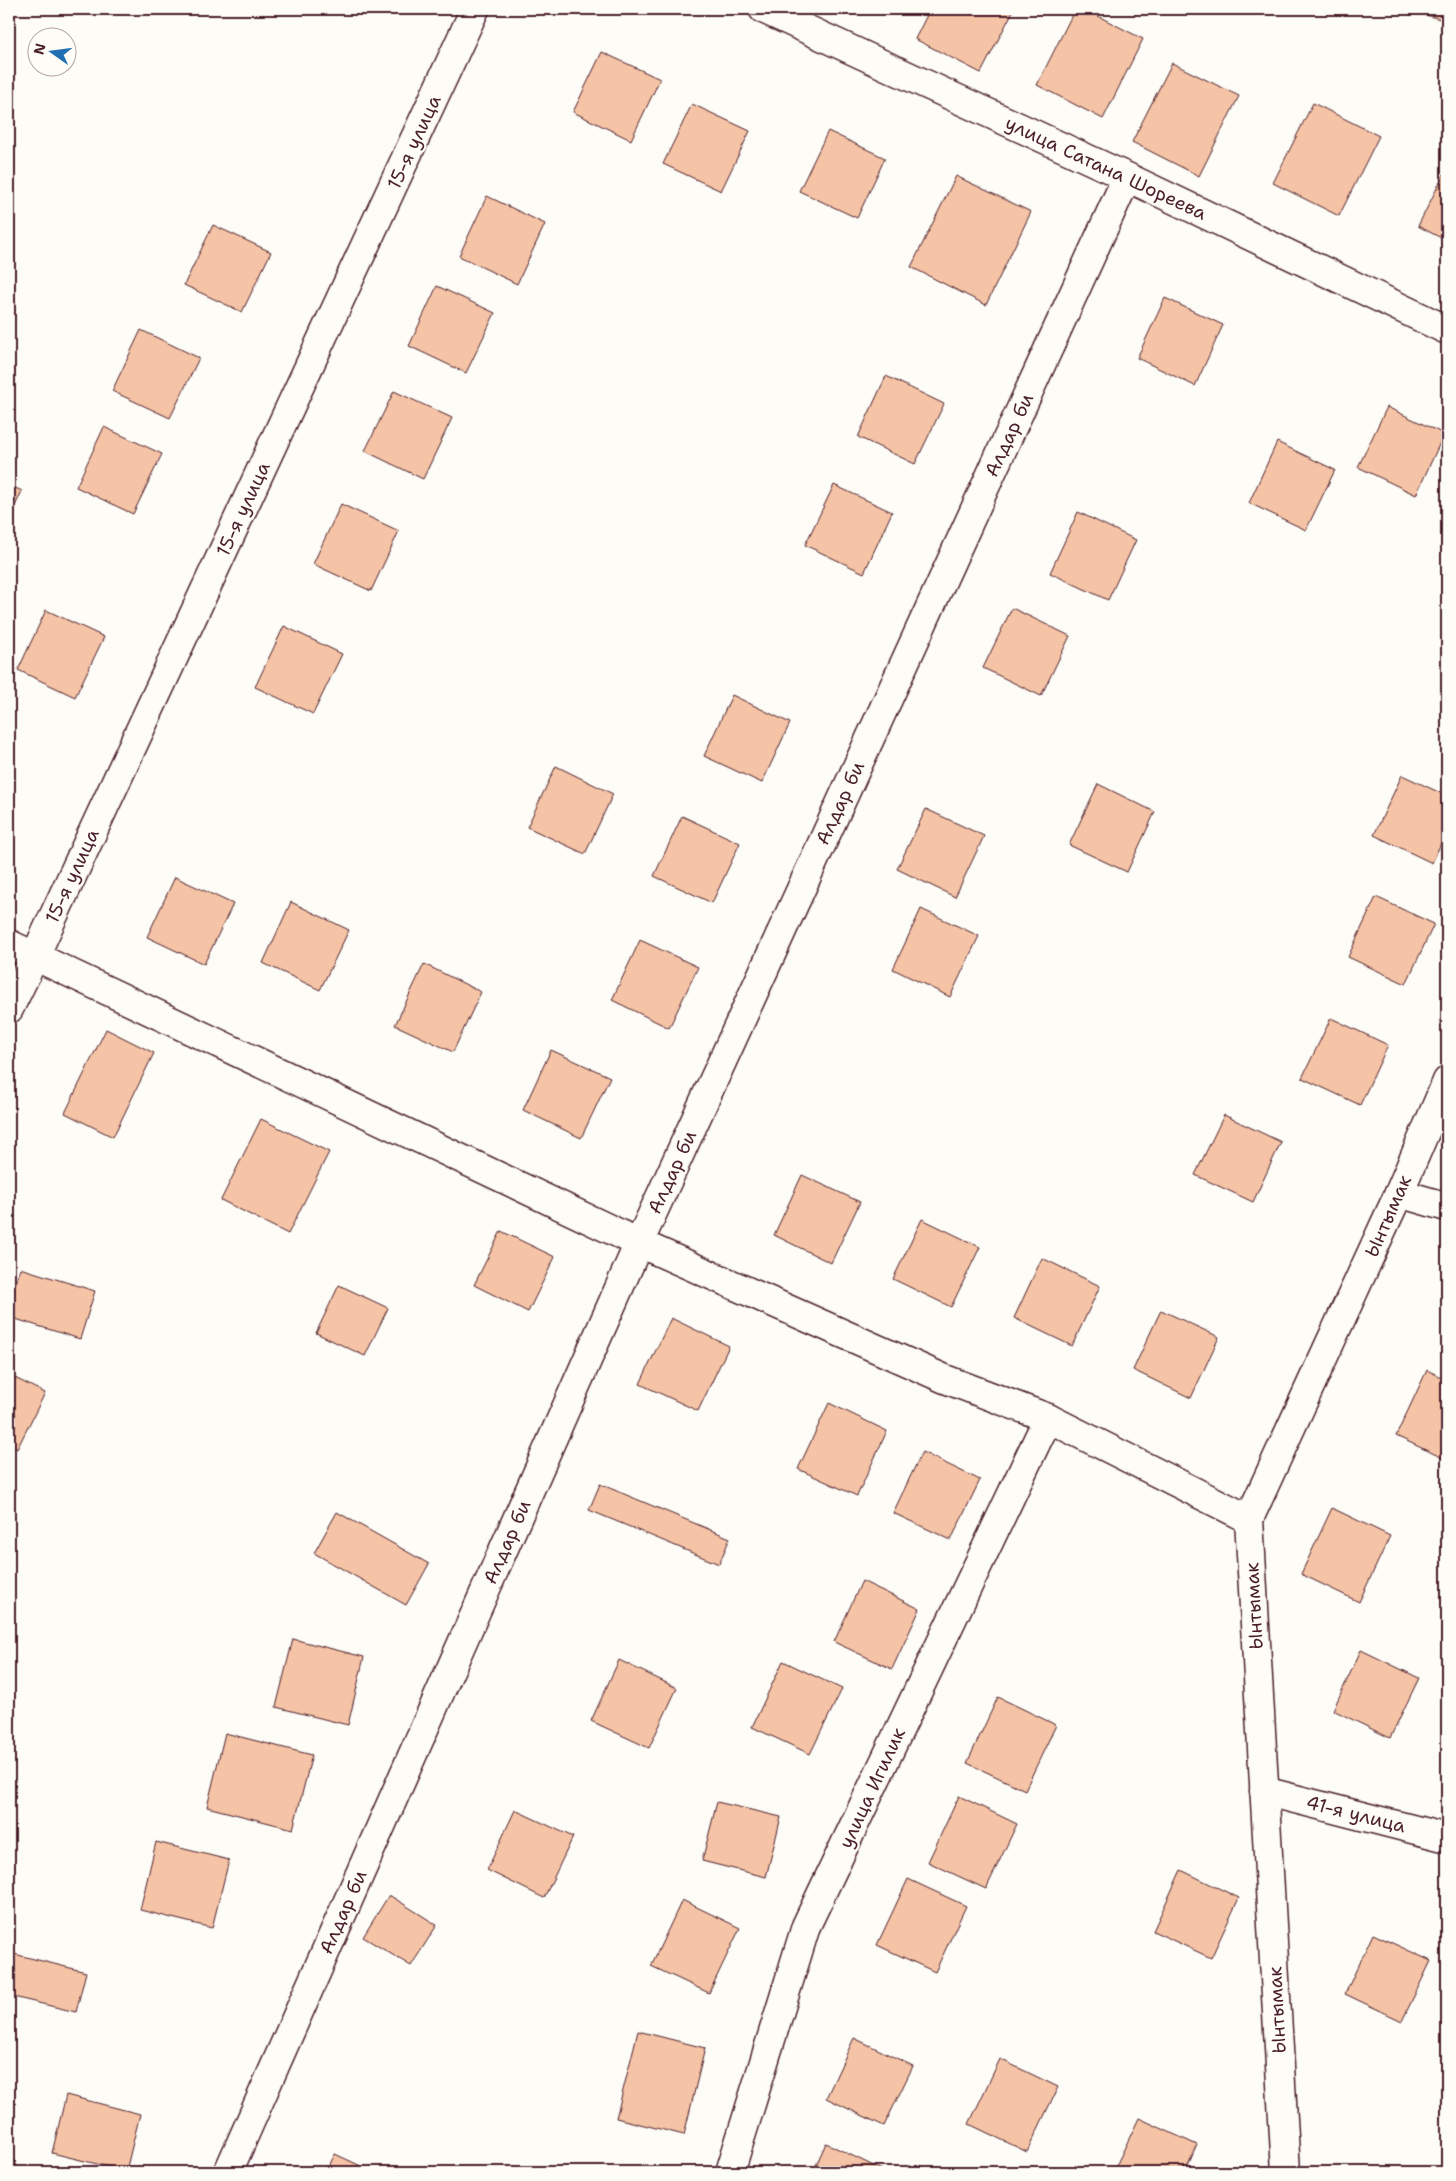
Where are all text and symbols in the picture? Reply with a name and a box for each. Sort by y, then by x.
north arrow [28,28,78,78]
text: N [29,41,49,56]
street label: 15-я улица [381,91,447,193]
street label: улица Сатана Шореева [1001,110,1211,226]
street label: Алдар би [979,389,1039,481]
street label: 15-я улица [210,458,276,560]
street label: Алдар би [810,757,870,849]
street label: 15-я улица [39,825,105,927]
street label: Алдар би [642,1126,702,1218]
street label: Ынтымак [1359,1171,1417,1261]
street label: Алдар би [477,1496,537,1588]
street label: Ынтымак [1239,1562,1269,1650]
street label: улица Игилик [833,1724,911,1852]
street label: 41-я улица [1304,1790,1409,1838]
street label: Алдар би [313,1866,373,1958]
street label: Ынтымак [1262,1966,1292,2054]

